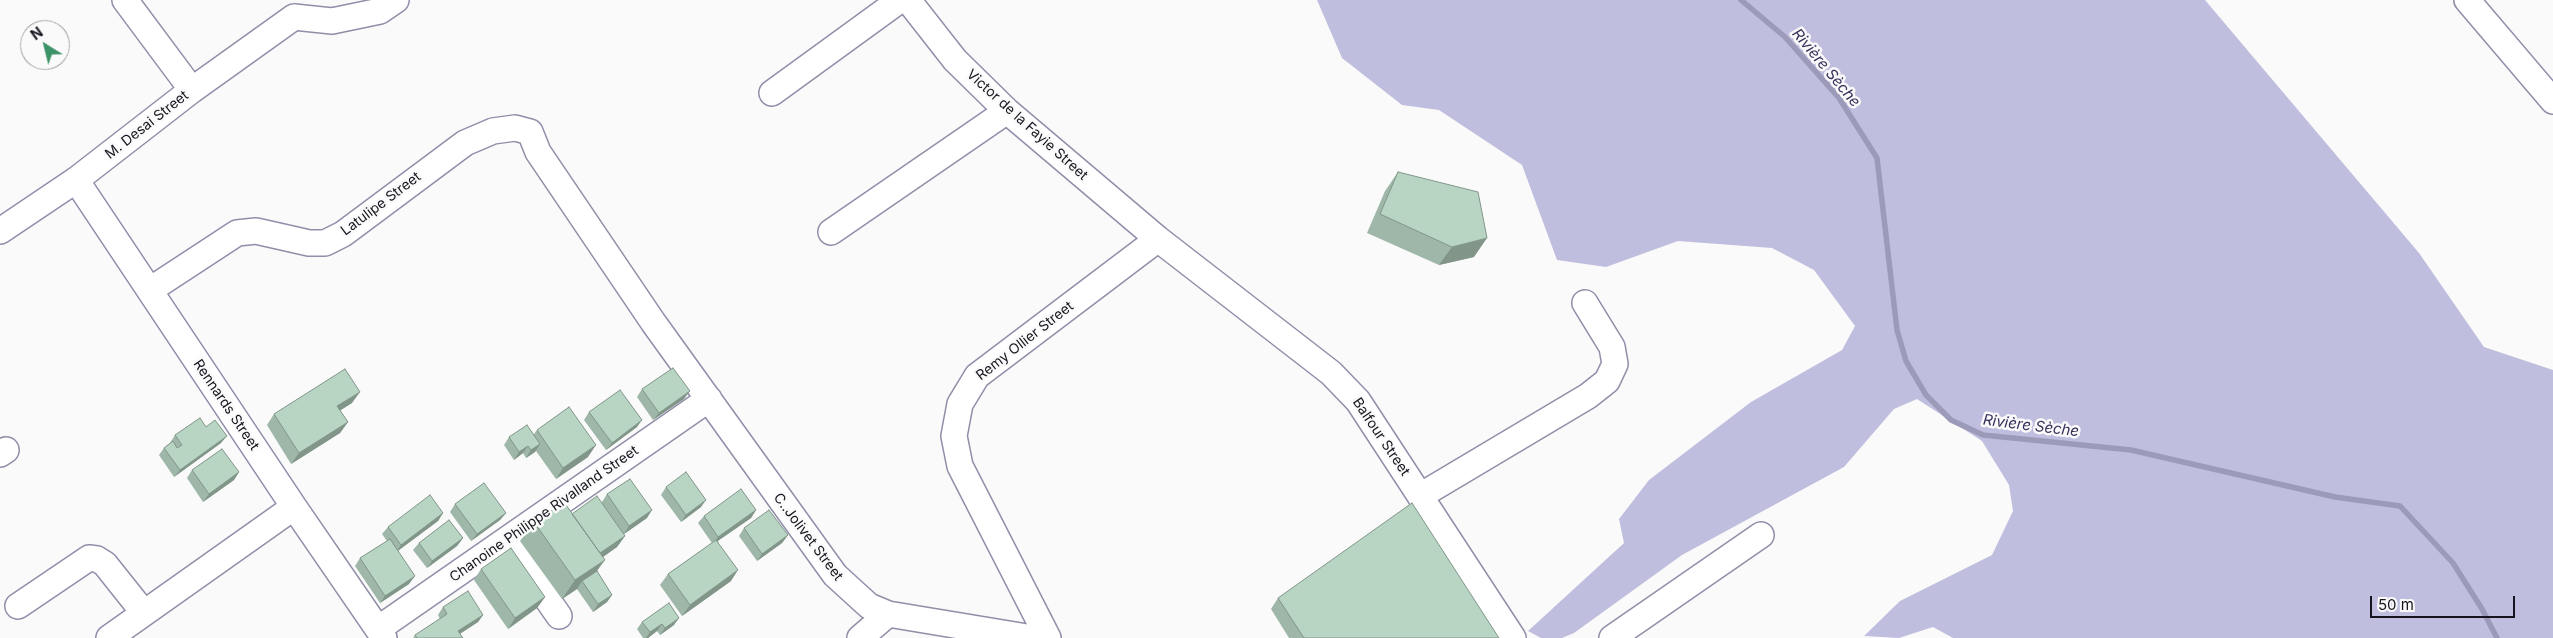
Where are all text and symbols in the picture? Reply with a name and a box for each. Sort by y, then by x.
north arrow [20,20,70,70]
text: N [27,23,46,43]
water label: Rivière Sèche [1788,25,1864,111]
street label: Victor de la Fayie Street [963,66,1091,184]
street label: M. Desai Street [102,87,192,163]
street label: Latulipe Street [338,169,424,239]
street label: Remy Ollier Street [973,298,1077,384]
street label: Rennards Street [189,356,263,454]
street label: Balfour Street [1349,395,1413,479]
water label: Rivière Sèche [1982,411,2080,441]
street label: Chanoine Philippe Rivalland Street [446,442,642,586]
street label: C..Jolivet Street [770,490,846,584]
scale bar [2373,586,2518,618]
text: 50 m [2378,595,2414,614]

